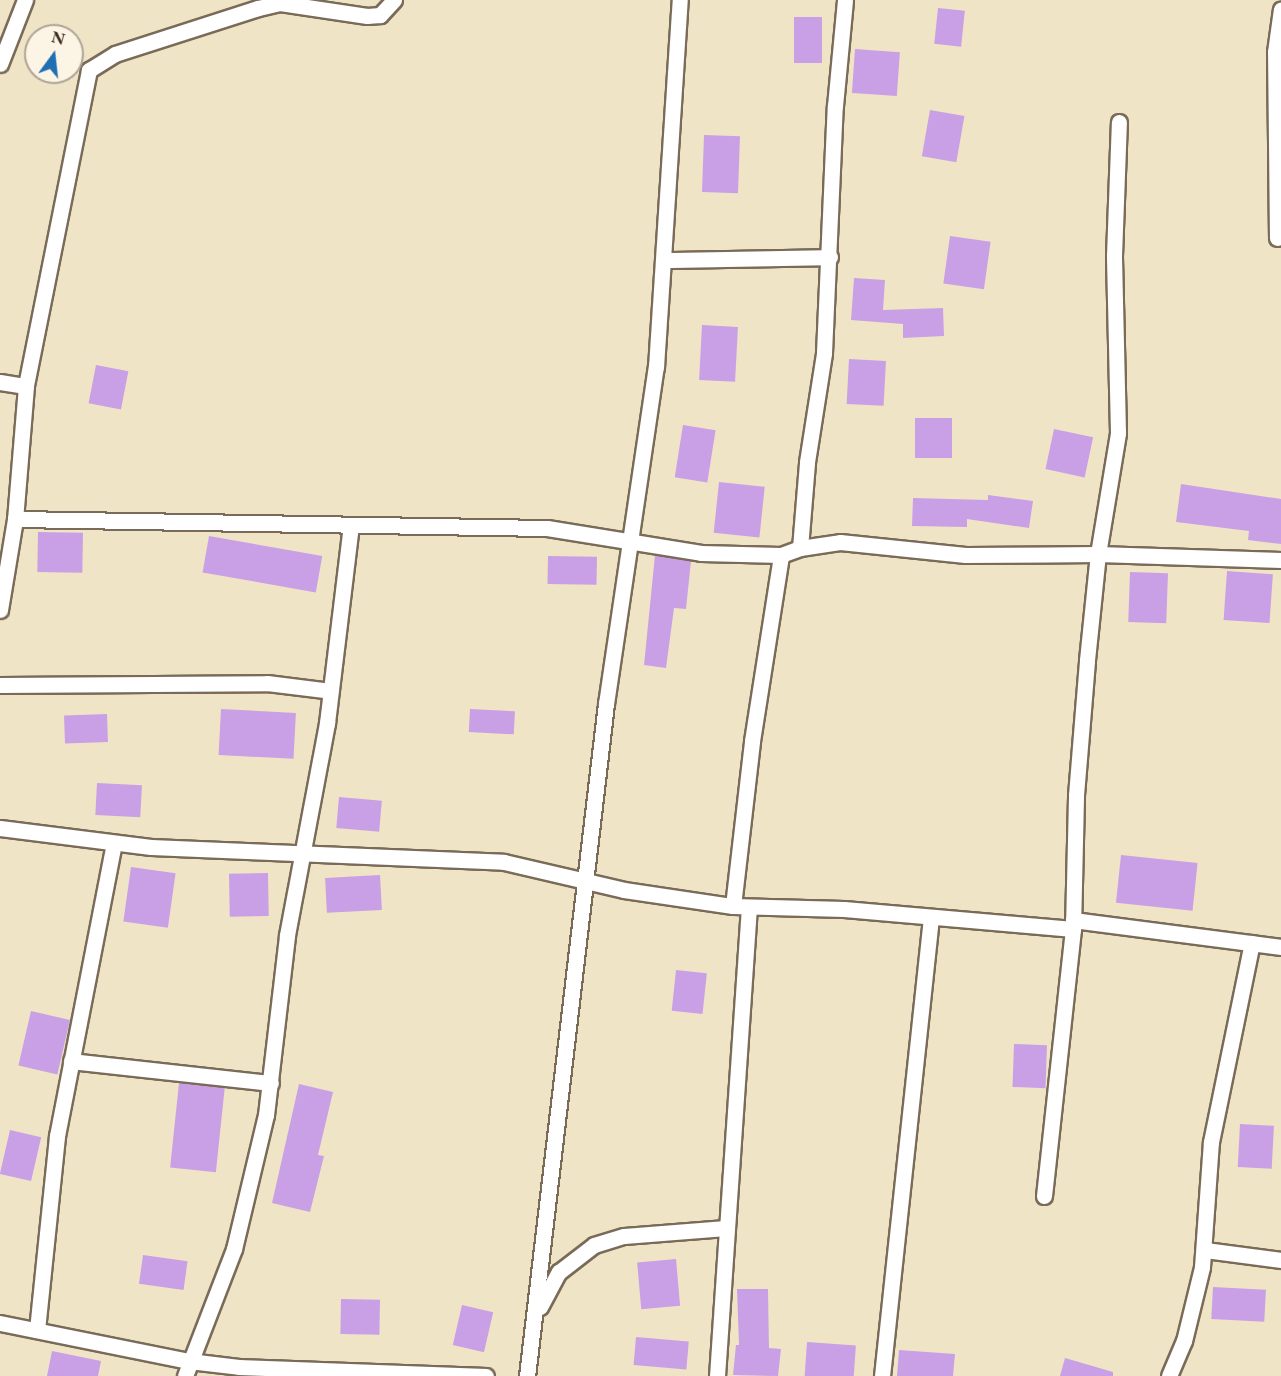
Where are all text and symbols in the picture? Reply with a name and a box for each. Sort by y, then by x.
north arrow [24,24,84,84]
text: N [49,26,67,50]

